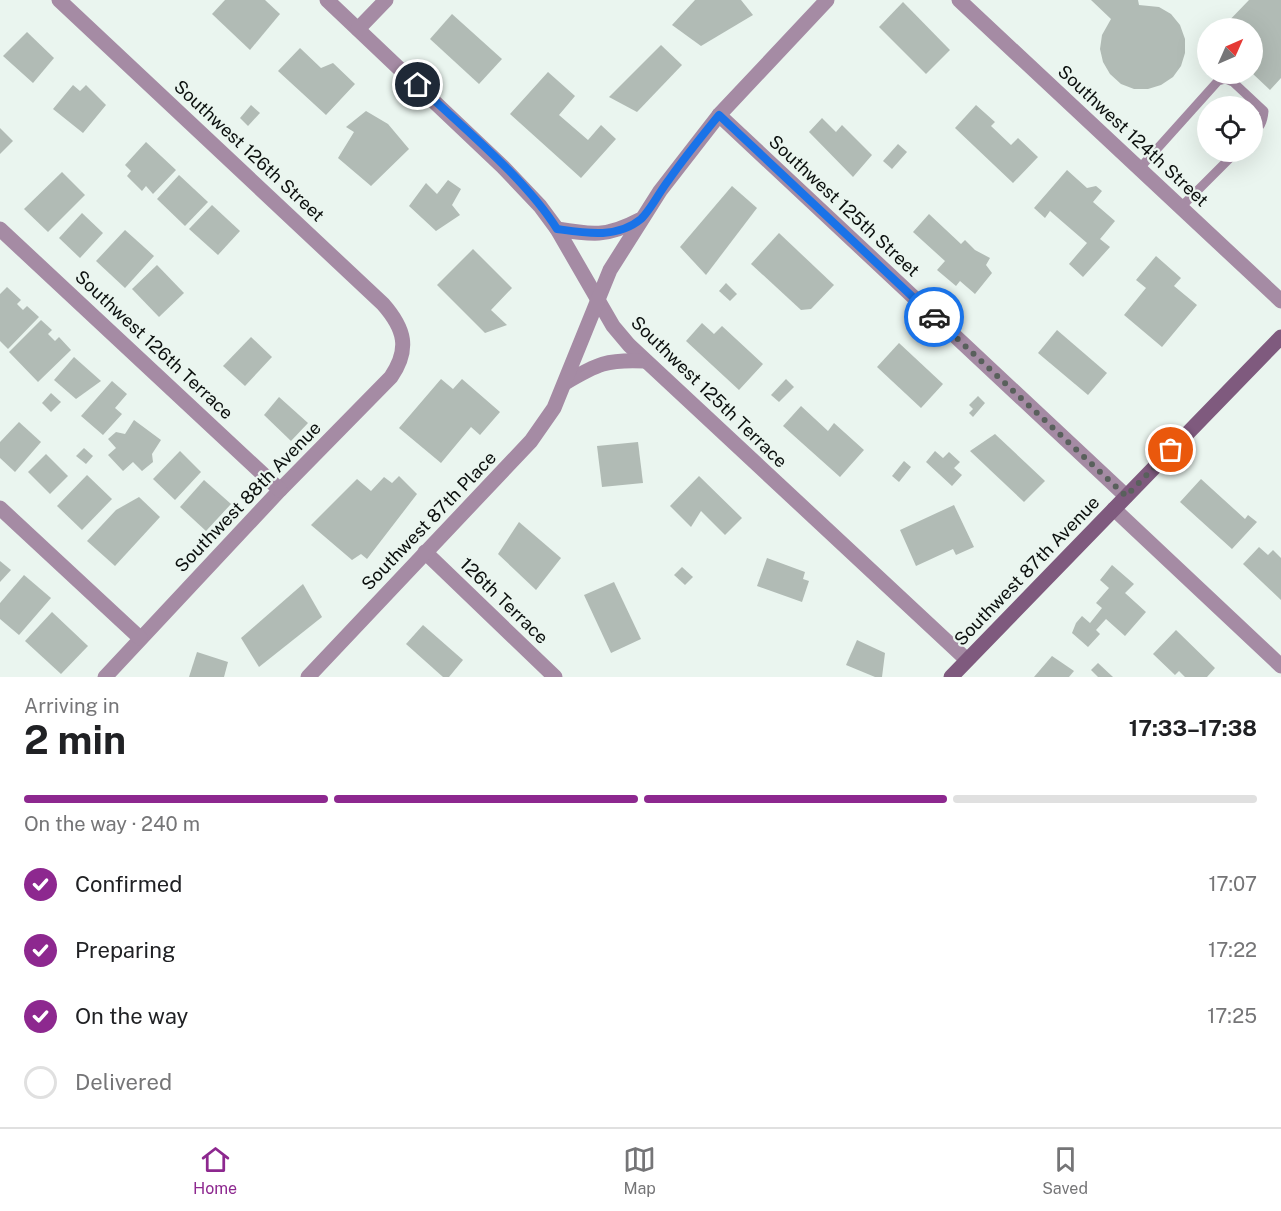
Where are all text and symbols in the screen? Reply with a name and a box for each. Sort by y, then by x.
north arrow [1197,18,1263,84]
map controls [1197,18,1263,162]
pin [392,59,443,110]
street label: Southwest 124th Street [1054,61,1213,211]
icon: home [401,68,434,101]
street label: Southwest 126th Street [170,76,329,226]
button: locate [1197,96,1263,162]
street label: Southwest 125th Street [765,130,924,281]
street label: Southwest 126th Terrace [71,266,238,423]
courier [904,287,964,347]
icon: car [918,301,951,334]
street label: Southwest 125th Terrace [627,312,792,472]
street label: Southwest 88th Avenue [170,417,325,576]
pin [1145,424,1196,475]
icon: bag [1154,433,1187,466]
street label: Southwest 87th Place [357,447,500,594]
street label: Southwest 87th Avenue [950,492,1104,650]
street label: 126th Terrace [456,553,553,648]
text: Arriving in [24,694,119,718]
text: 17:33–17:38 [1129,715,1257,741]
text: 2 min [24,717,126,763]
text: On the way · 240 m [24,812,200,836]
icon: check [24,868,57,901]
text: Confirmed [75,871,182,897]
text: 17:07 [1208,872,1257,896]
icon: check [24,934,57,967]
text: Preparing [75,937,176,963]
text: 17:22 [1208,938,1257,962]
icon: check [24,1000,57,1033]
text: On the way [75,1003,188,1029]
text: 17:25 [1207,1004,1257,1028]
text: Delivered [75,1069,172,1095]
tab: Home [193,1143,237,1198]
tab: Map [623,1143,656,1198]
tab: Saved [1042,1143,1088,1198]

